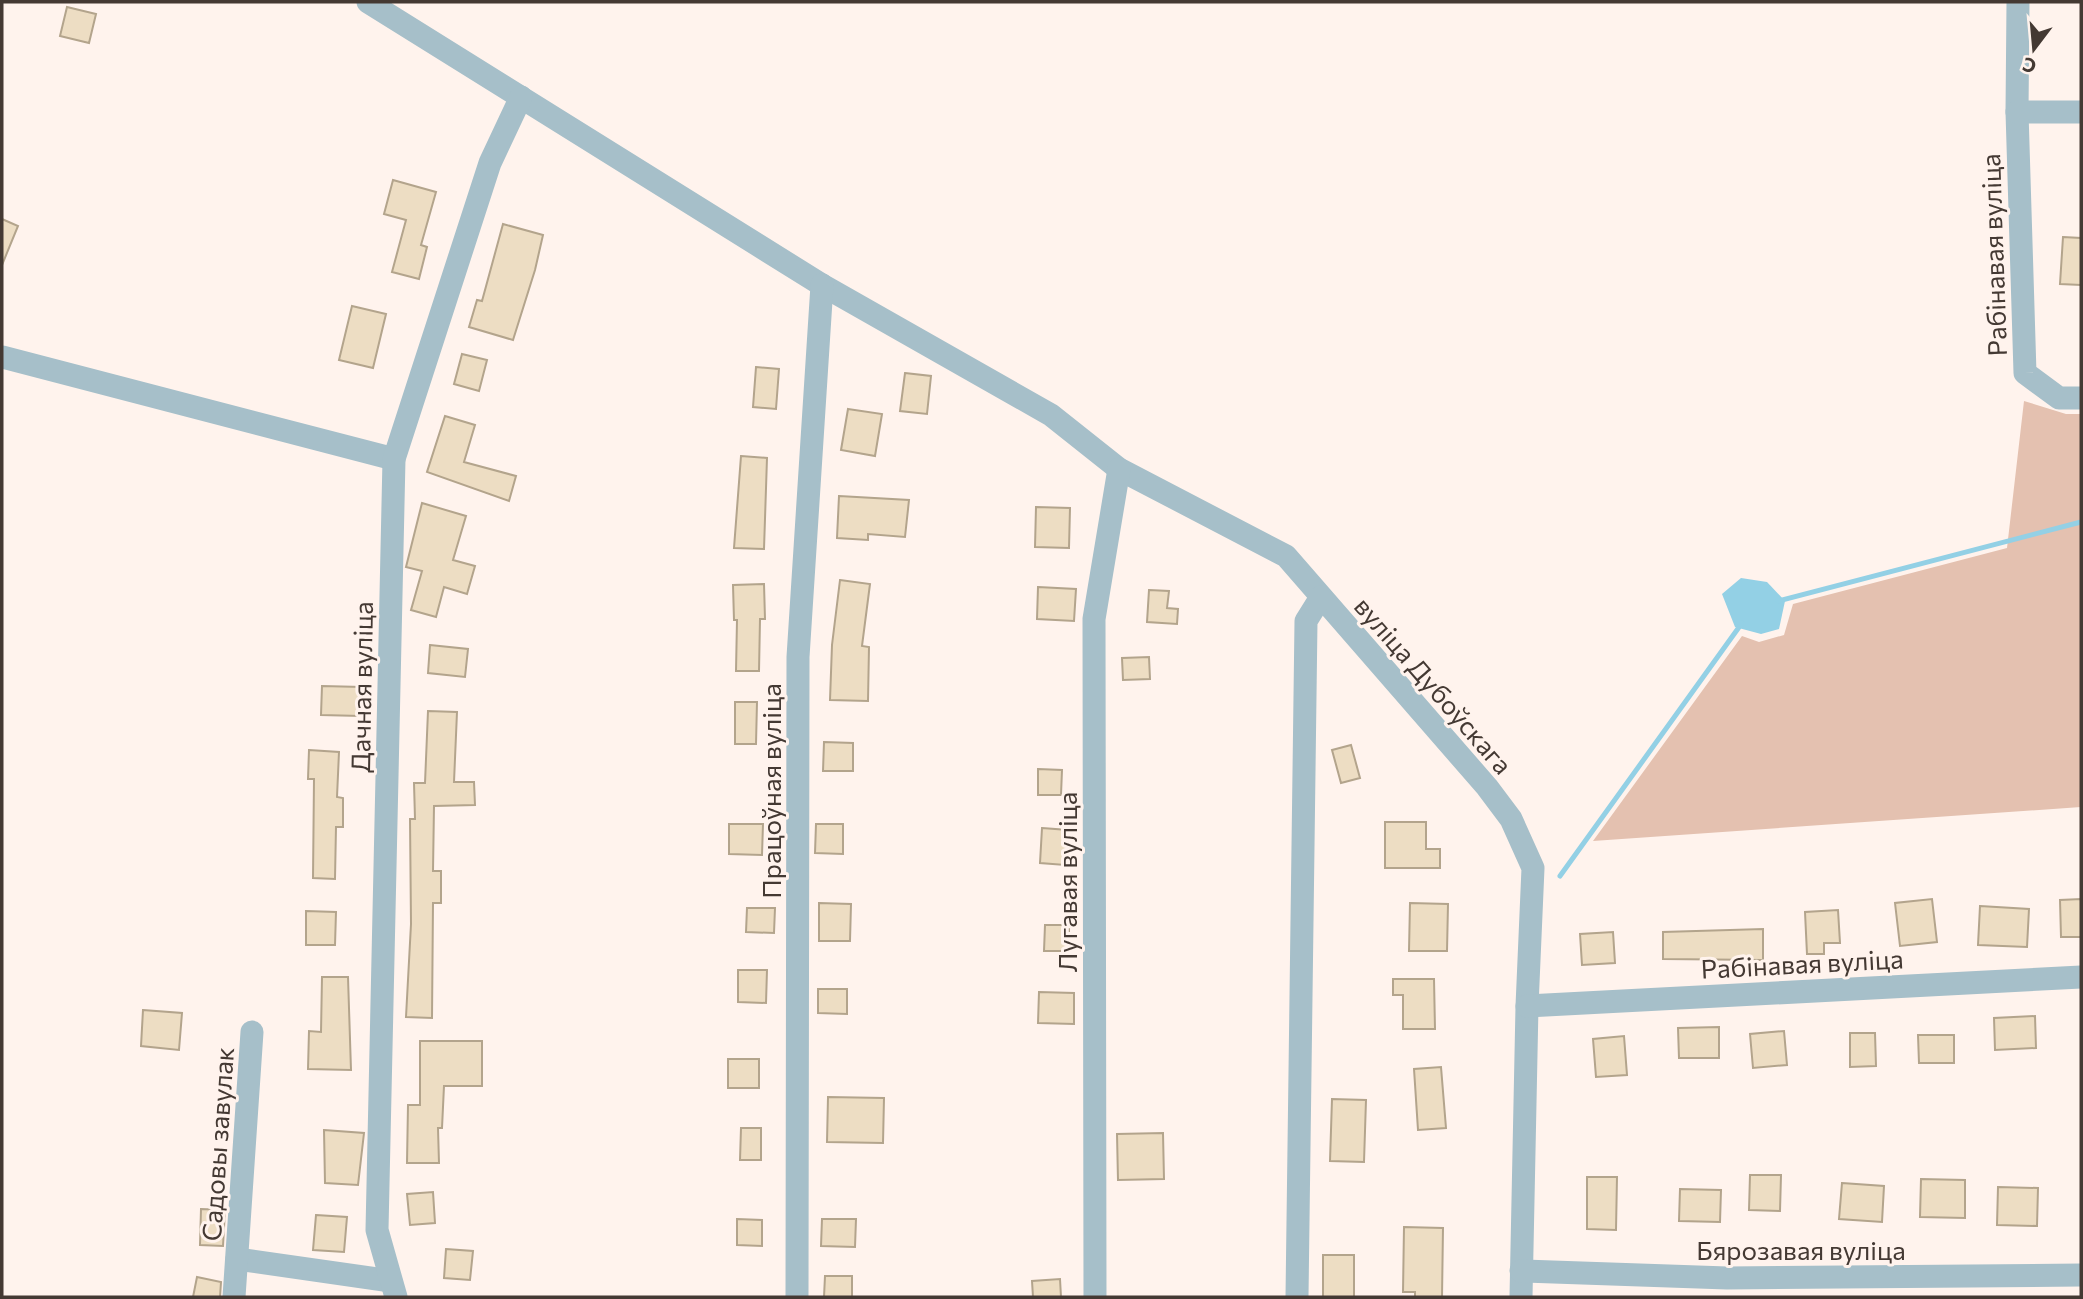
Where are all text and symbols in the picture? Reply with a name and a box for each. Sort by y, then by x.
north arrow [1999,14,2069,84]
text: С [2020,53,2039,79]
street label: Рабінавая вуліца [1974,153,2012,357]
street label: вуліца Дубоўскага [1349,590,1519,780]
street label: Дачная вуліца [344,601,378,773]
street label: Працоўная вуліца [755,683,786,899]
street label: Лугавая вуліца [1051,792,1082,972]
street label: Рабінавая вуліца [1700,942,1904,984]
street label: Садовы завулак [195,1046,239,1242]
street label: Бярозавая вуліца [1696,1234,1906,1265]

